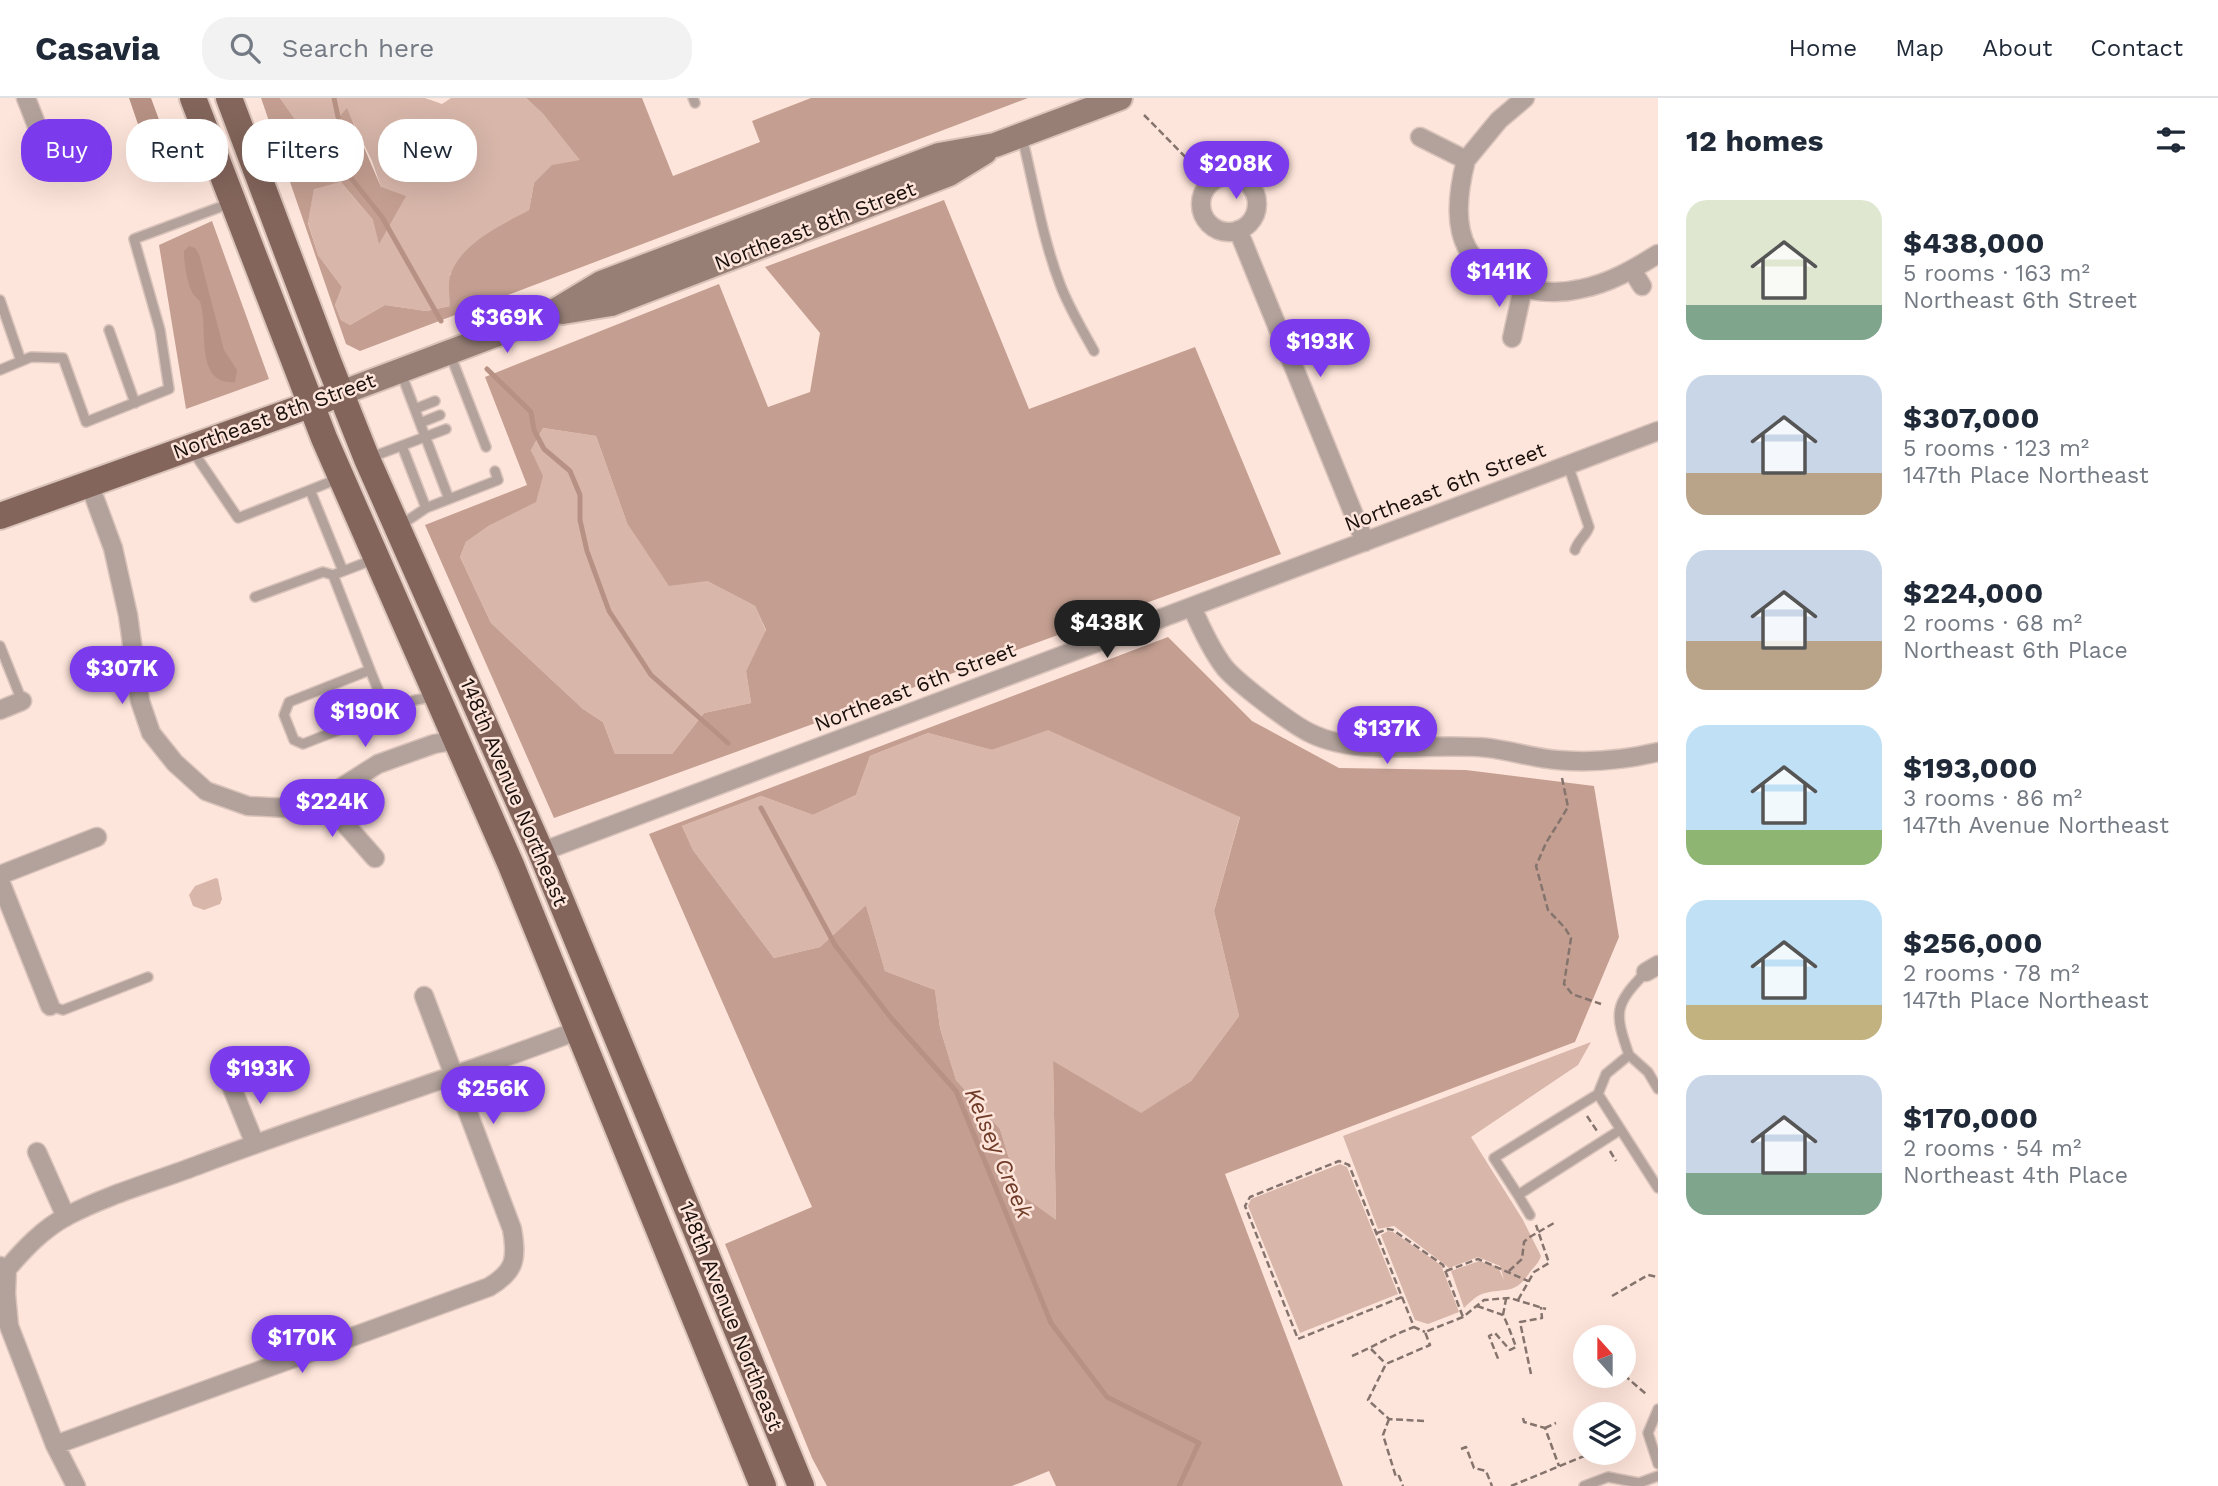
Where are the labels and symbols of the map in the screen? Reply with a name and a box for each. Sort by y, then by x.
pin: $208K [1187,141,1285,201]
street label: Northeast 8th Street [711,175,919,275]
pin: $141K [1450,250,1548,309]
pin: $369K [458,296,556,355]
pin: $193K [1271,320,1369,379]
street label: Northeast 8th Street [169,367,379,464]
street label: Northeast 6th Street [1341,437,1549,536]
pin: $438K [1058,601,1156,660]
street label: Northeast 6th Street [811,637,1019,736]
pin: $307K [73,646,171,706]
street label: 148th Avenue Northeast [455,674,574,910]
pin: $190K [316,690,414,749]
pin: $137K [1338,706,1436,766]
pin: $224K [283,780,381,839]
pin: $193K [211,1046,309,1106]
pin: $256K [444,1066,542,1126]
water label: Kelsey Creek [959,1084,1039,1224]
street label: 148th Avenue Northeast [674,1198,789,1434]
pin: $170K [253,1316,351,1375]
north arrow [1573,1325,1636,1388]

